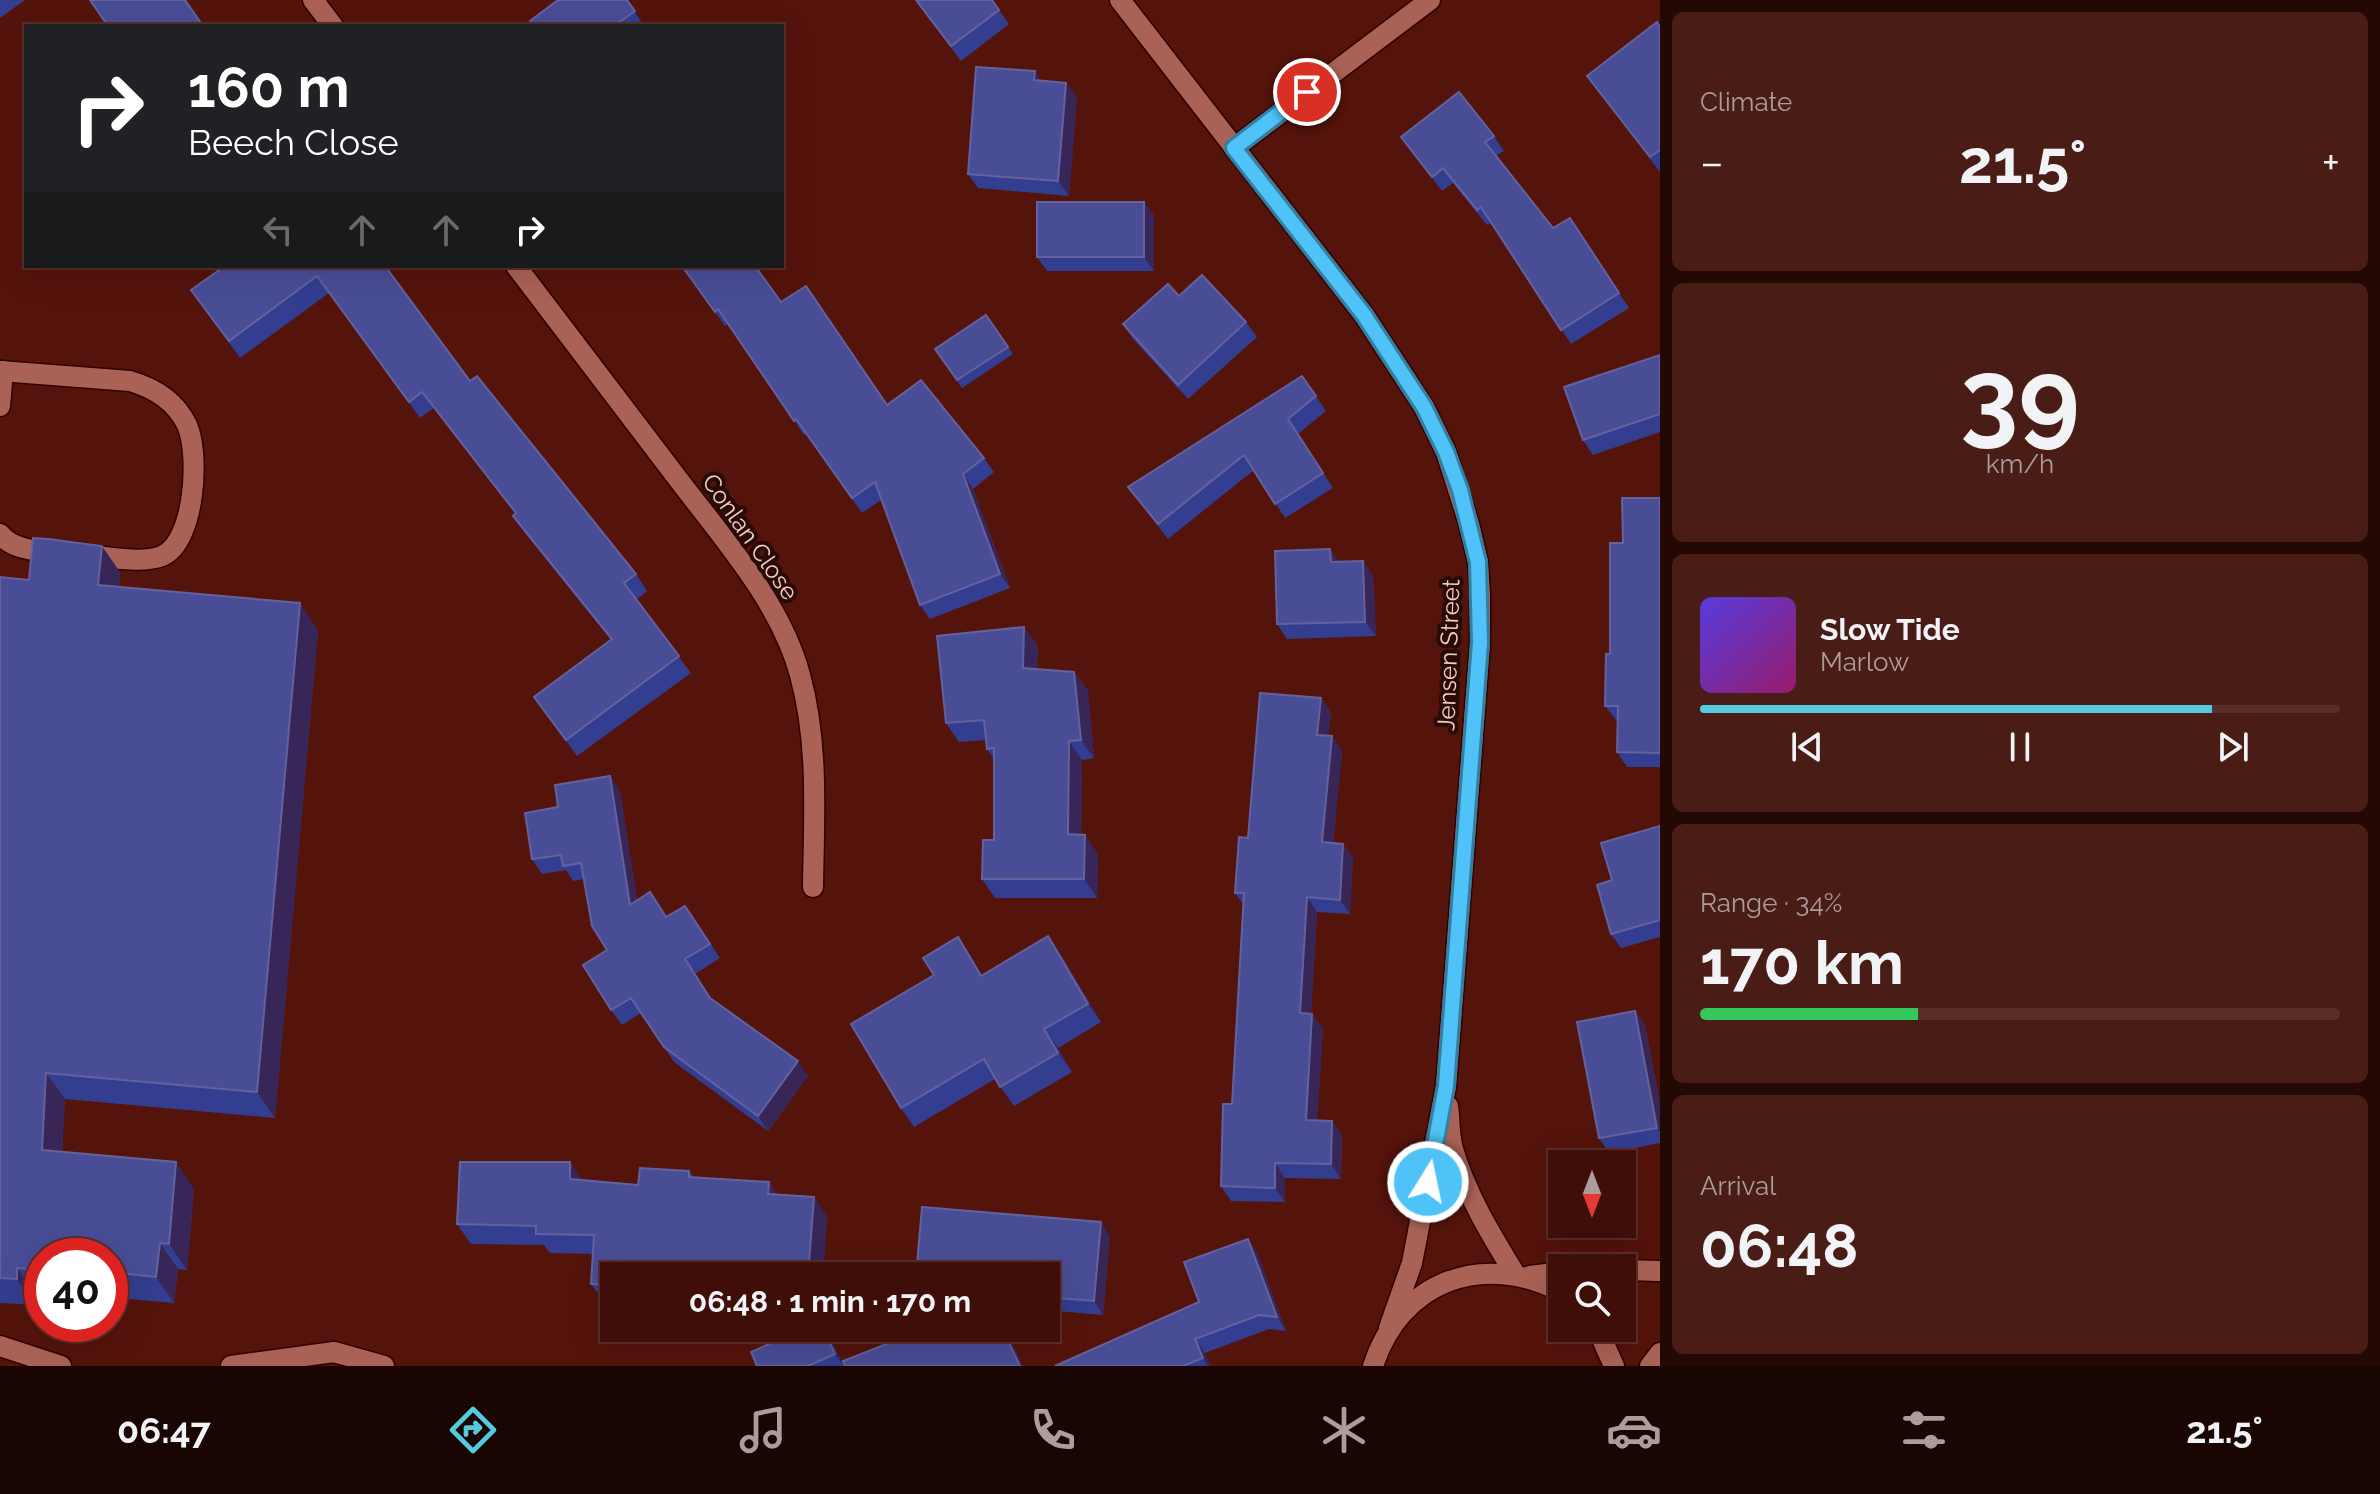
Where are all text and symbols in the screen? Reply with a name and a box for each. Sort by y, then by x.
text: 160 m [188,54,350,120]
icon: right [56,56,160,160]
pin [1273,58,1341,126]
icon: arrive [1285,70,1329,114]
text: Climate [1700,87,1792,117]
text: Beech Close [188,121,399,163]
text: 21.5° [1959,127,2086,197]
text: − [1700,137,1724,188]
text: + [2322,137,2340,188]
icon: left [256,208,300,252]
icon: ahead [340,208,384,252]
icon: ahead [424,208,468,252]
icon: right [508,208,552,252]
text: 39 [1960,336,2080,458]
text: km/h [1986,449,2054,479]
street label: Conlan Close [696,468,805,605]
street label: Jensen Street [1431,579,1466,731]
text: Slow Tide [1820,612,1960,647]
text: Marlow [1820,647,1909,677]
icon: previous [1785,725,1829,769]
icon: pause [1998,725,2042,769]
icon: next [2211,725,2255,769]
text: Range · 34% [1700,888,1842,918]
text: 170 km [1700,928,1904,998]
position arrow [1386,1140,1470,1224]
north arrow [1548,1150,1636,1238]
map controls [1548,1150,1636,1342]
text: Arrival [1700,1171,1776,1201]
text: 06:48 [1700,1211,1859,1281]
speed limit sign: 40 [24,1238,128,1342]
button: search [1548,1254,1636,1342]
text: 06:48 · 1 min · 170 m [689,1284,971,1319]
icon: directions [445,1402,501,1458]
icon: music [735,1402,791,1458]
icon: phone [1025,1402,1081,1458]
icon: climate [1316,1402,1372,1458]
icon: car [1606,1402,1662,1458]
icon: filters [1896,1402,1952,1458]
text: 06:47 [117,1409,211,1451]
text: 21.5° [2186,1409,2263,1451]

